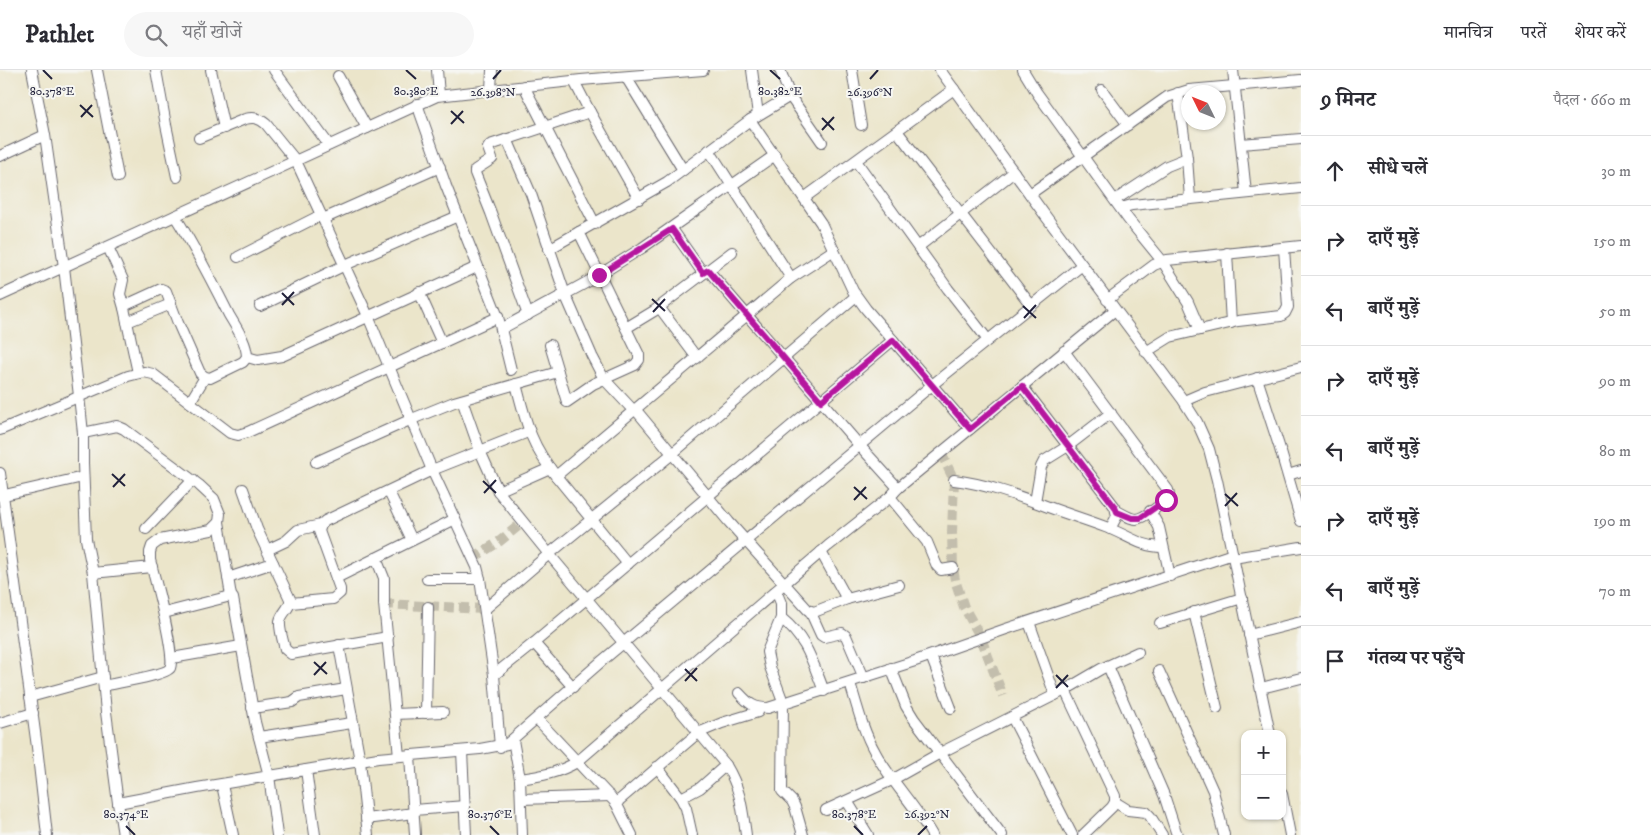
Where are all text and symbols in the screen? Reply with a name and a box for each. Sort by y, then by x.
search box [124,12,474,57]
text: Pathlet [25,20,94,50]
icon: search [142,21,170,49]
text: यहाँ खोजें [182,21,242,44]
text: मानचित्र [1444,22,1493,44]
text: परतें [1521,22,1546,44]
text: शेयर करें [1574,22,1626,44]
text: 80.378°E [30,84,75,99]
text: 80.380°E [394,84,439,99]
text: 80.382°E [758,84,803,99]
text: 26.398°N [470,85,516,100]
text: 26.396°N [847,85,893,100]
north arrow [1181,85,1226,130]
text: 9 मिनट [1321,87,1376,113]
text: पैदल · 660 m [1553,90,1631,110]
icon: ahead [1321,157,1349,185]
text: सीधे चलें [1368,157,1427,180]
text: 30 m [1601,161,1631,181]
icon: right [1321,227,1349,255]
text: दाएँ मुड़ें [1368,227,1419,250]
text: 150 m [1593,231,1631,251]
route end [588,264,611,287]
icon: left [1321,297,1349,325]
text: बाएँ मुड़ें [1368,297,1419,320]
text: 50 m [1599,301,1631,321]
icon: right [1321,367,1349,395]
text: दाएँ मुड़ें [1368,367,1419,390]
text: 90 m [1599,371,1631,391]
icon: left [1321,437,1349,465]
text: बाएँ मुड़ें [1368,437,1419,460]
text: 80 m [1599,441,1631,461]
route start [1155,489,1178,512]
icon: right [1321,507,1349,535]
text: दाएँ मुड़ें [1368,507,1419,530]
text: 190 m [1593,511,1631,531]
icon: left [1321,577,1349,605]
text: बाएँ मुड़ें [1368,577,1419,600]
text: 70 m [1599,581,1631,601]
icon: arrive [1321,647,1349,675]
text: गंतव्य पर पहुँचे [1368,647,1464,670]
map controls [1241,730,1286,820]
button: + [1241,730,1286,775]
button: − [1241,775,1286,820]
text: 80.374°E [103,807,149,822]
text: 80.376°E [468,807,513,822]
text: 80.378°E [832,807,877,822]
text: 26.392°N [904,807,950,822]

